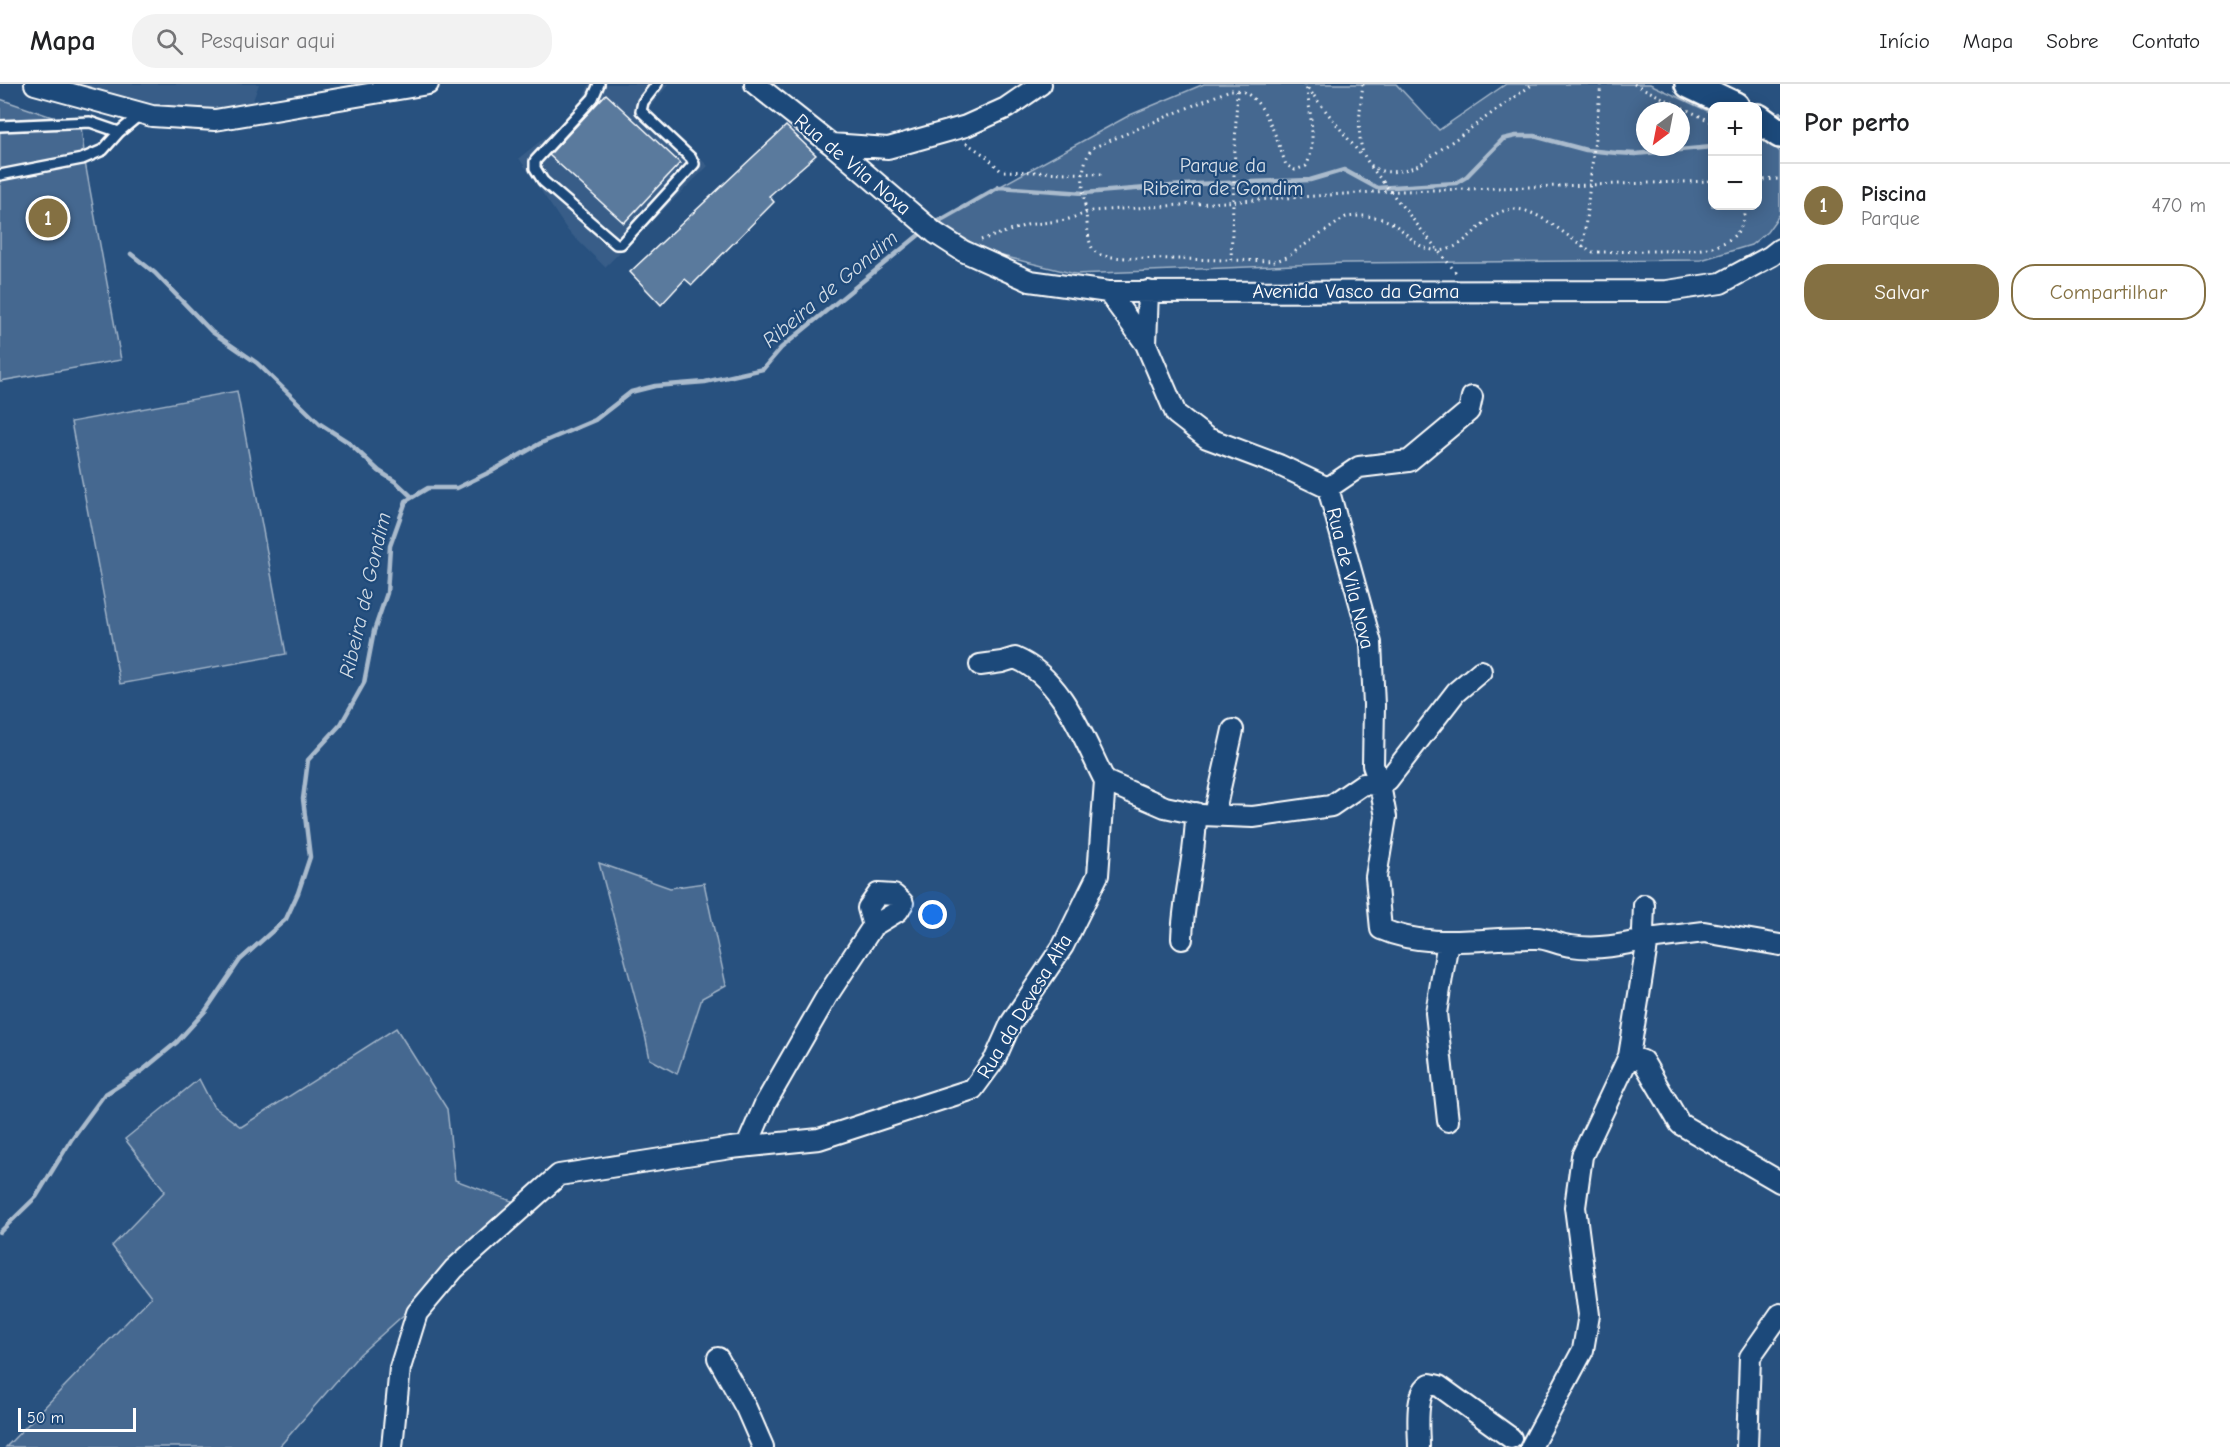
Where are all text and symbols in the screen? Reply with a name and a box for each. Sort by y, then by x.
search box [132,14,552,68]
text: Mapa [30,25,96,57]
icon: search [153,25,186,58]
text: Pesquisar aqui [201,28,335,54]
text: Início [1879,29,1930,53]
text: Mapa [1963,29,2013,53]
text: Sobre [2046,29,2099,53]
text: Contato [2132,29,2200,53]
north arrow [1636,102,1690,156]
map controls [1708,102,1762,210]
button: + [1708,102,1762,156]
text: Por perto [1804,108,1910,138]
street label: Rua de Vila Nova [790,109,916,220]
park label: Parque da Ribeira de Gondim [1142,154,1304,200]
button: − [1708,156,1762,210]
text: Piscina [1861,181,1927,207]
text: 1 [1820,194,1827,217]
text: 470 m [2151,194,2206,217]
pin: 1 [28,196,68,240]
text: Parque [1861,207,1920,230]
water label: Ribeira de Gondim [758,225,902,353]
button: Salvar [1804,264,1999,320]
button: Compartilhar [2011,264,2206,320]
street label: Avenida Vasco da Gama [1253,280,1459,303]
street label: Rua de Vila Nova [1322,505,1379,651]
water label: Ribeira de Gondim [334,510,396,680]
your location [918,900,947,929]
street label: Rua da Devesa Alta [972,930,1077,1082]
scale bar [18,1405,136,1432]
text: 50 m [27,1409,64,1427]

